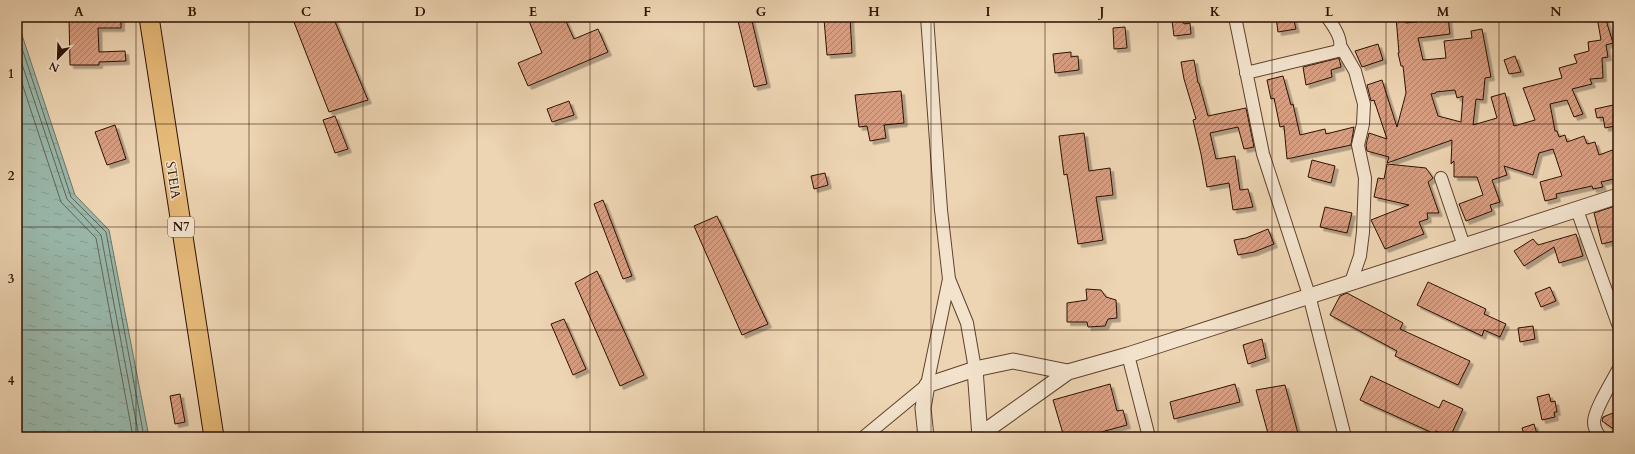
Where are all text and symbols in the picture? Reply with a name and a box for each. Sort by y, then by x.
text: A [74,3,84,21]
text: B [187,3,197,21]
text: C [301,3,311,21]
text: D [414,3,426,21]
text: E [529,3,537,21]
text: F [643,3,651,21]
text: G [756,3,767,21]
text: H [868,3,880,21]
text: I [985,3,991,21]
text: J [1098,3,1105,21]
text: K [1210,3,1221,21]
text: L [1325,3,1334,21]
text: M [1437,3,1450,21]
text: N [1550,3,1562,21]
north arrow [38,38,78,78]
text: N [47,58,62,76]
text: 1 [8,65,14,83]
street label: STEIA [161,160,185,201]
text: 2 [8,167,15,185]
road number: N7 [168,217,194,237]
text: 3 [8,270,15,288]
text: 4 [8,372,15,390]

